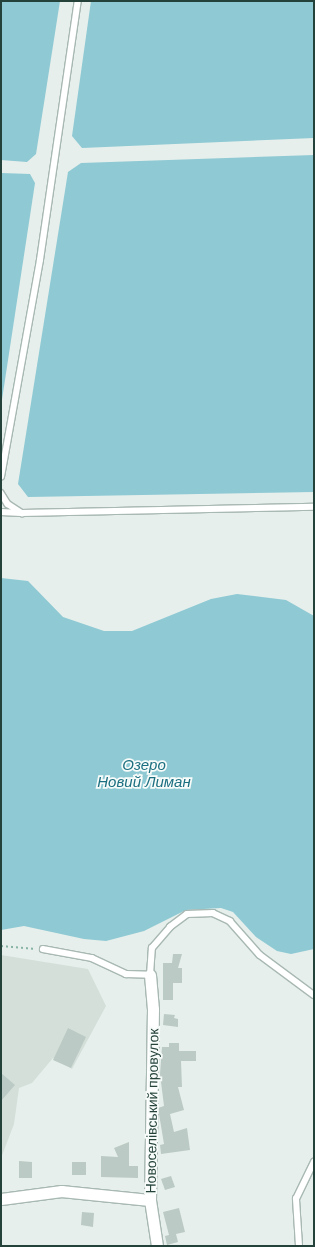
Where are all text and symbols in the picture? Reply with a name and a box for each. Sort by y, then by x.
water label: Озеро Новий Лиман [97,756,191,791]
street label: Новоселівський провулок [142,1028,162,1194]

